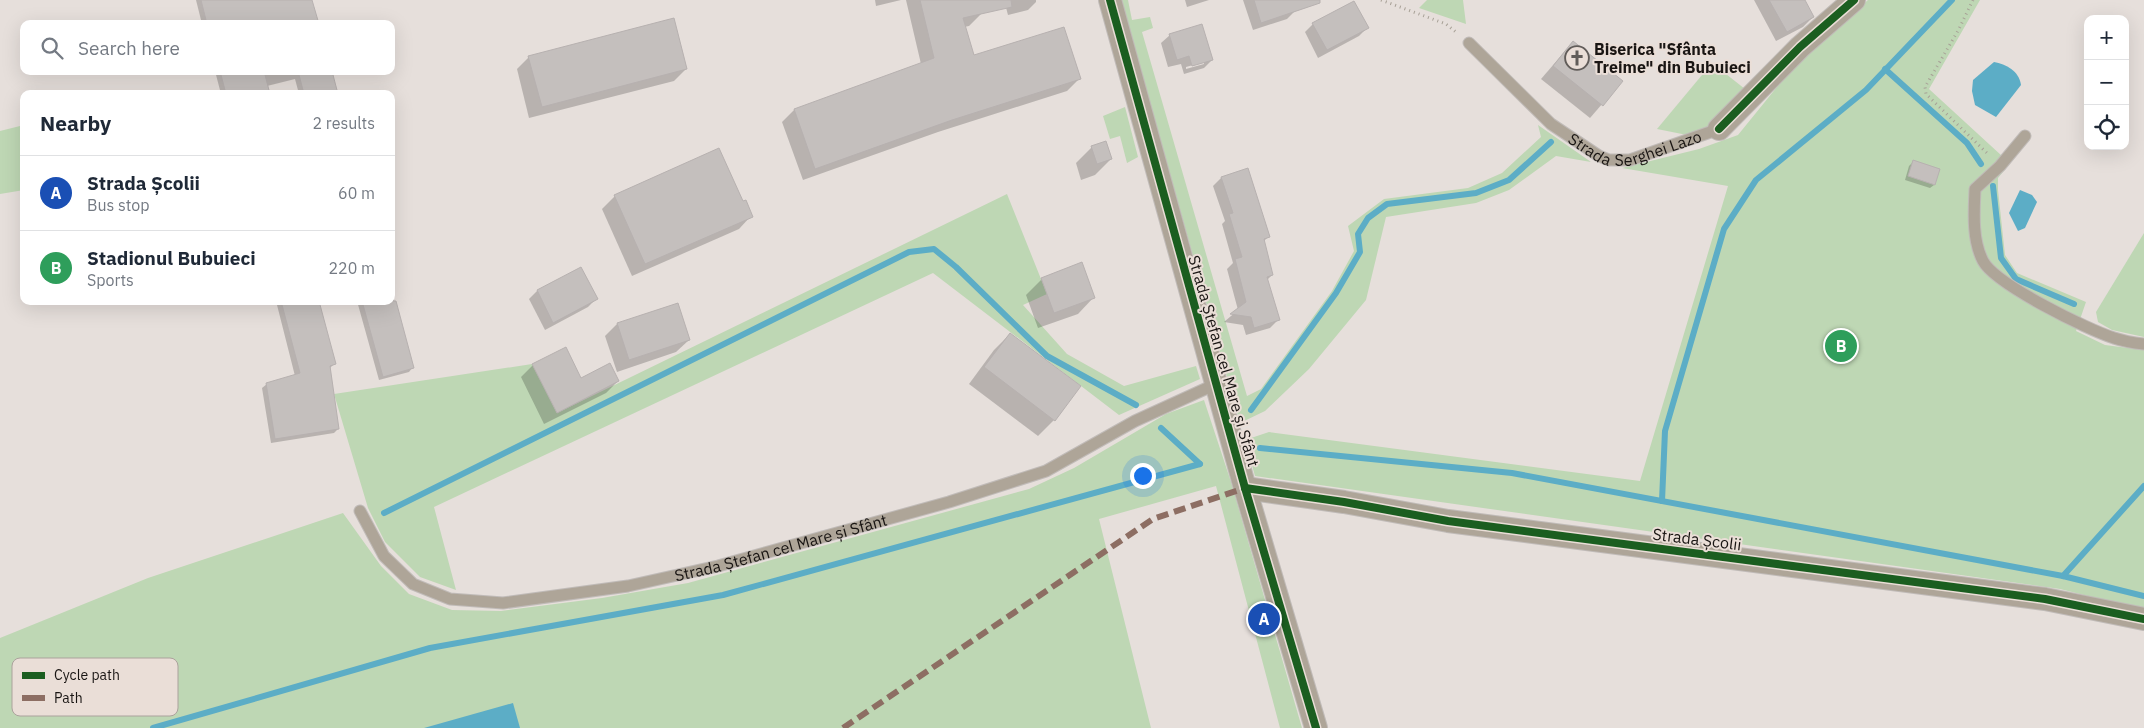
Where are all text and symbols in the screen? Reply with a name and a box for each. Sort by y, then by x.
map controls [2084,15,2129,150]
button: + [2084,15,2129,60]
search box [20,20,395,75]
icon: search [38,34,66,62]
text: Search here [78,36,180,60]
place label: Biserica "Sfânta Treime" din Bubuieci [1594,39,1751,77]
church icon: Biserica "Sfânta Treime" din Bubuieci [1564,45,1590,71]
button: − [2084,60,2129,105]
button: locate [2084,105,2129,150]
text: Nearby [40,109,111,137]
text: 2 results [312,113,375,133]
street label: Strada Serghei Lazo [1564,123,1706,143]
text: Strada Serghei Lazo [1565,126,1704,170]
text: Strada Școlii [87,171,200,195]
text: A [51,183,61,203]
text: 60 m [338,183,375,203]
text: Bus stop [87,195,150,215]
text: Stadionul Bubuieci [87,246,256,270]
street label: Strada Ștefan cel Mare și Sfânt [1184,253,1264,469]
text: B [51,258,61,278]
text: 220 m [328,258,375,278]
text: Sports [87,270,134,290]
pin: B [1825,327,1857,365]
your location [1130,463,1156,489]
street label: Strada Ștefan cel Mare și Sfânt [672,510,889,585]
street label: Strada Școlii [1651,524,1743,554]
pin: A [1248,600,1280,638]
legend [12,658,178,716]
text: Cycle path [54,666,120,684]
text: Path [54,689,83,707]

